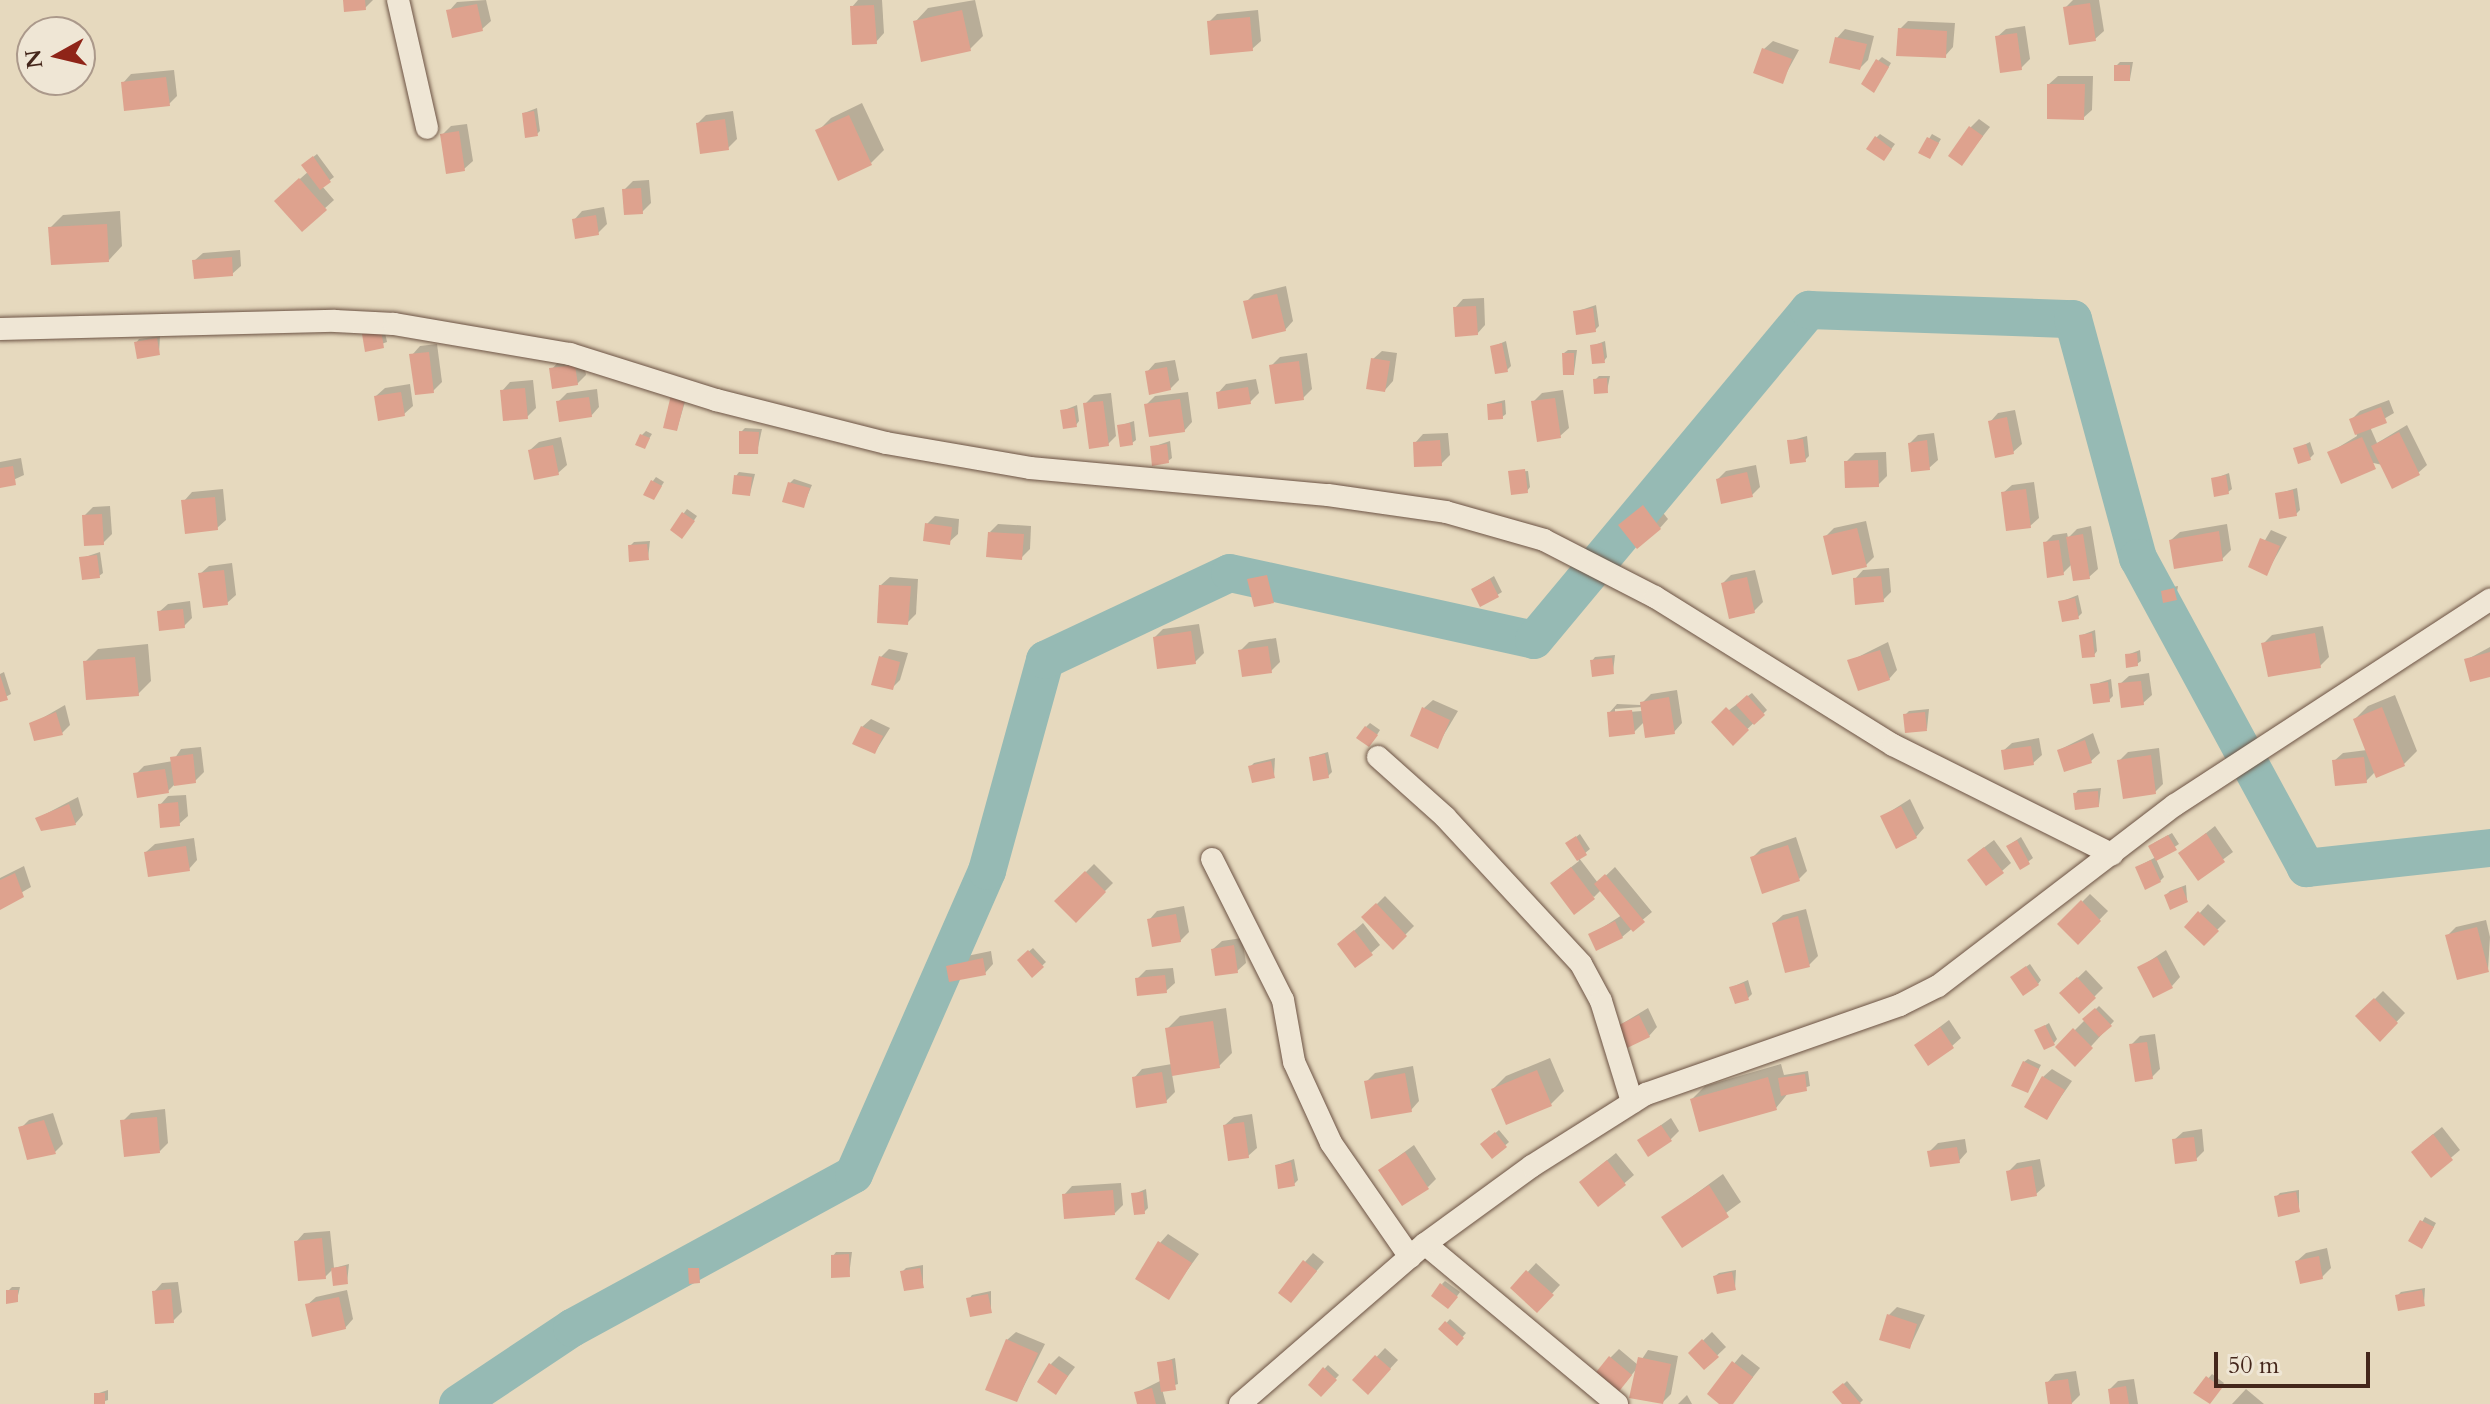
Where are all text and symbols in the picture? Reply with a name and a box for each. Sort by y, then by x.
north arrow [16,16,96,96]
text: N [18,48,50,71]
scale bar [2218,1336,2374,1386]
text: 50 m [2228,1349,2279,1382]

